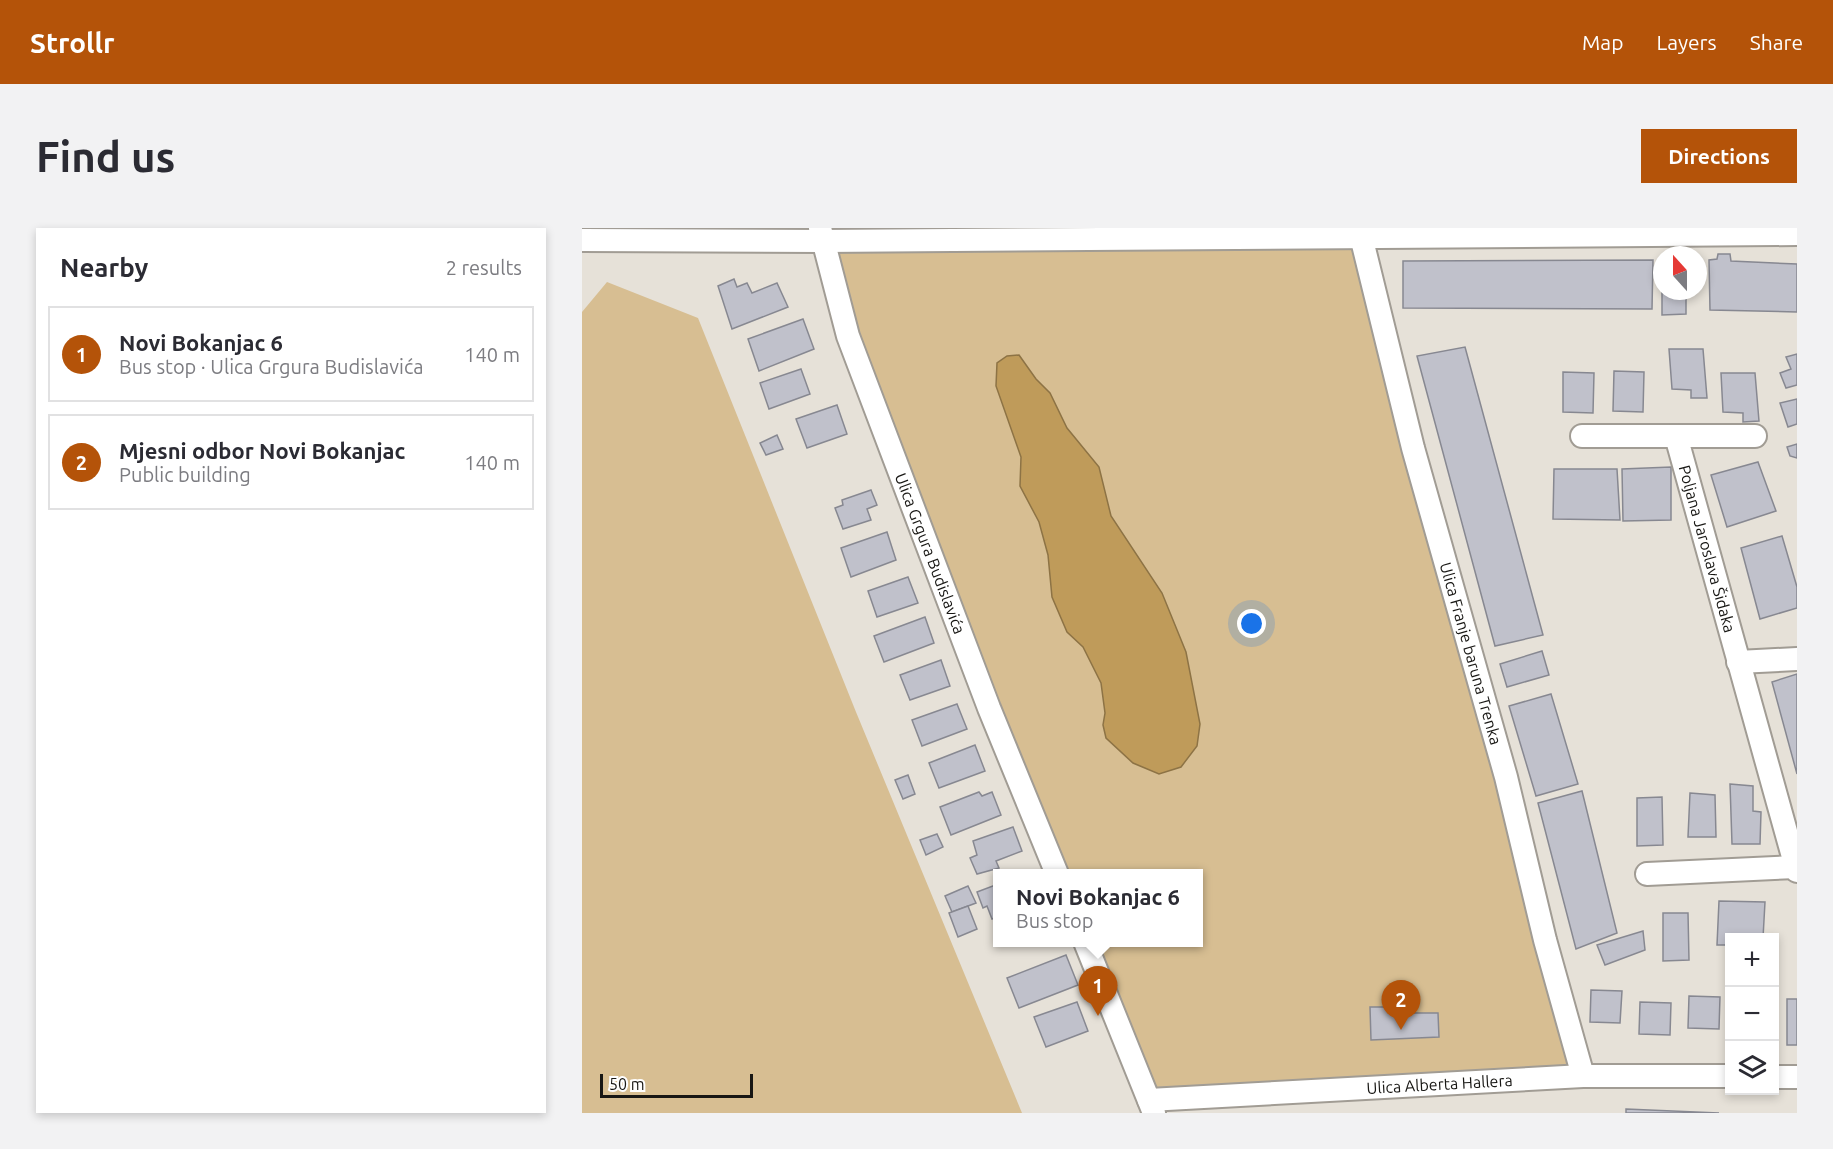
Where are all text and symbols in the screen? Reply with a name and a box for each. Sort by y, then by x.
text: Strollr [30,27,115,58]
text: Map [1582,30,1623,54]
text: Layers [1656,30,1717,54]
text: Share [1750,30,1803,54]
button: Directions [1641,129,1797,183]
text: Find us [36,133,175,180]
north arrow [1653,246,1707,300]
text: Nearby [60,253,148,282]
text: 2 results [446,256,522,279]
text: Novi Bokanjac 6 [119,330,283,355]
text: 1 [76,343,87,366]
text: 140 m [464,343,520,366]
text: Bus stop · Ulica Grgura Budislavića [119,355,423,378]
text: Mjesni odbor Novi Bokanjac [119,438,405,463]
text: 2 [76,451,87,474]
text: 140 m [464,451,520,474]
text: Public building [119,463,251,486]
street label: Poljana Jaroslava Šidaka [1676,463,1739,634]
street label: Ulica Grgura Budislavića [892,470,969,636]
street label: Ulica Franje baruna Trenka [1437,560,1505,747]
your location [1237,609,1266,638]
popup [993,869,1203,947]
text: Novi Bokanjac 6 [1016,884,1180,909]
text: Bus stop [1016,909,1093,932]
map controls [1725,933,1779,1095]
button: + [1725,933,1779,987]
pin: 1 [1078,966,1118,1016]
pin: 2 [1382,980,1420,1030]
button: − [1725,987,1779,1041]
button: layers [1725,1041,1779,1095]
scale bar [600,1071,753,1098]
street label: Ulica Alberta Hallera [1366,1071,1513,1097]
text: 50 m [609,1075,645,1093]

